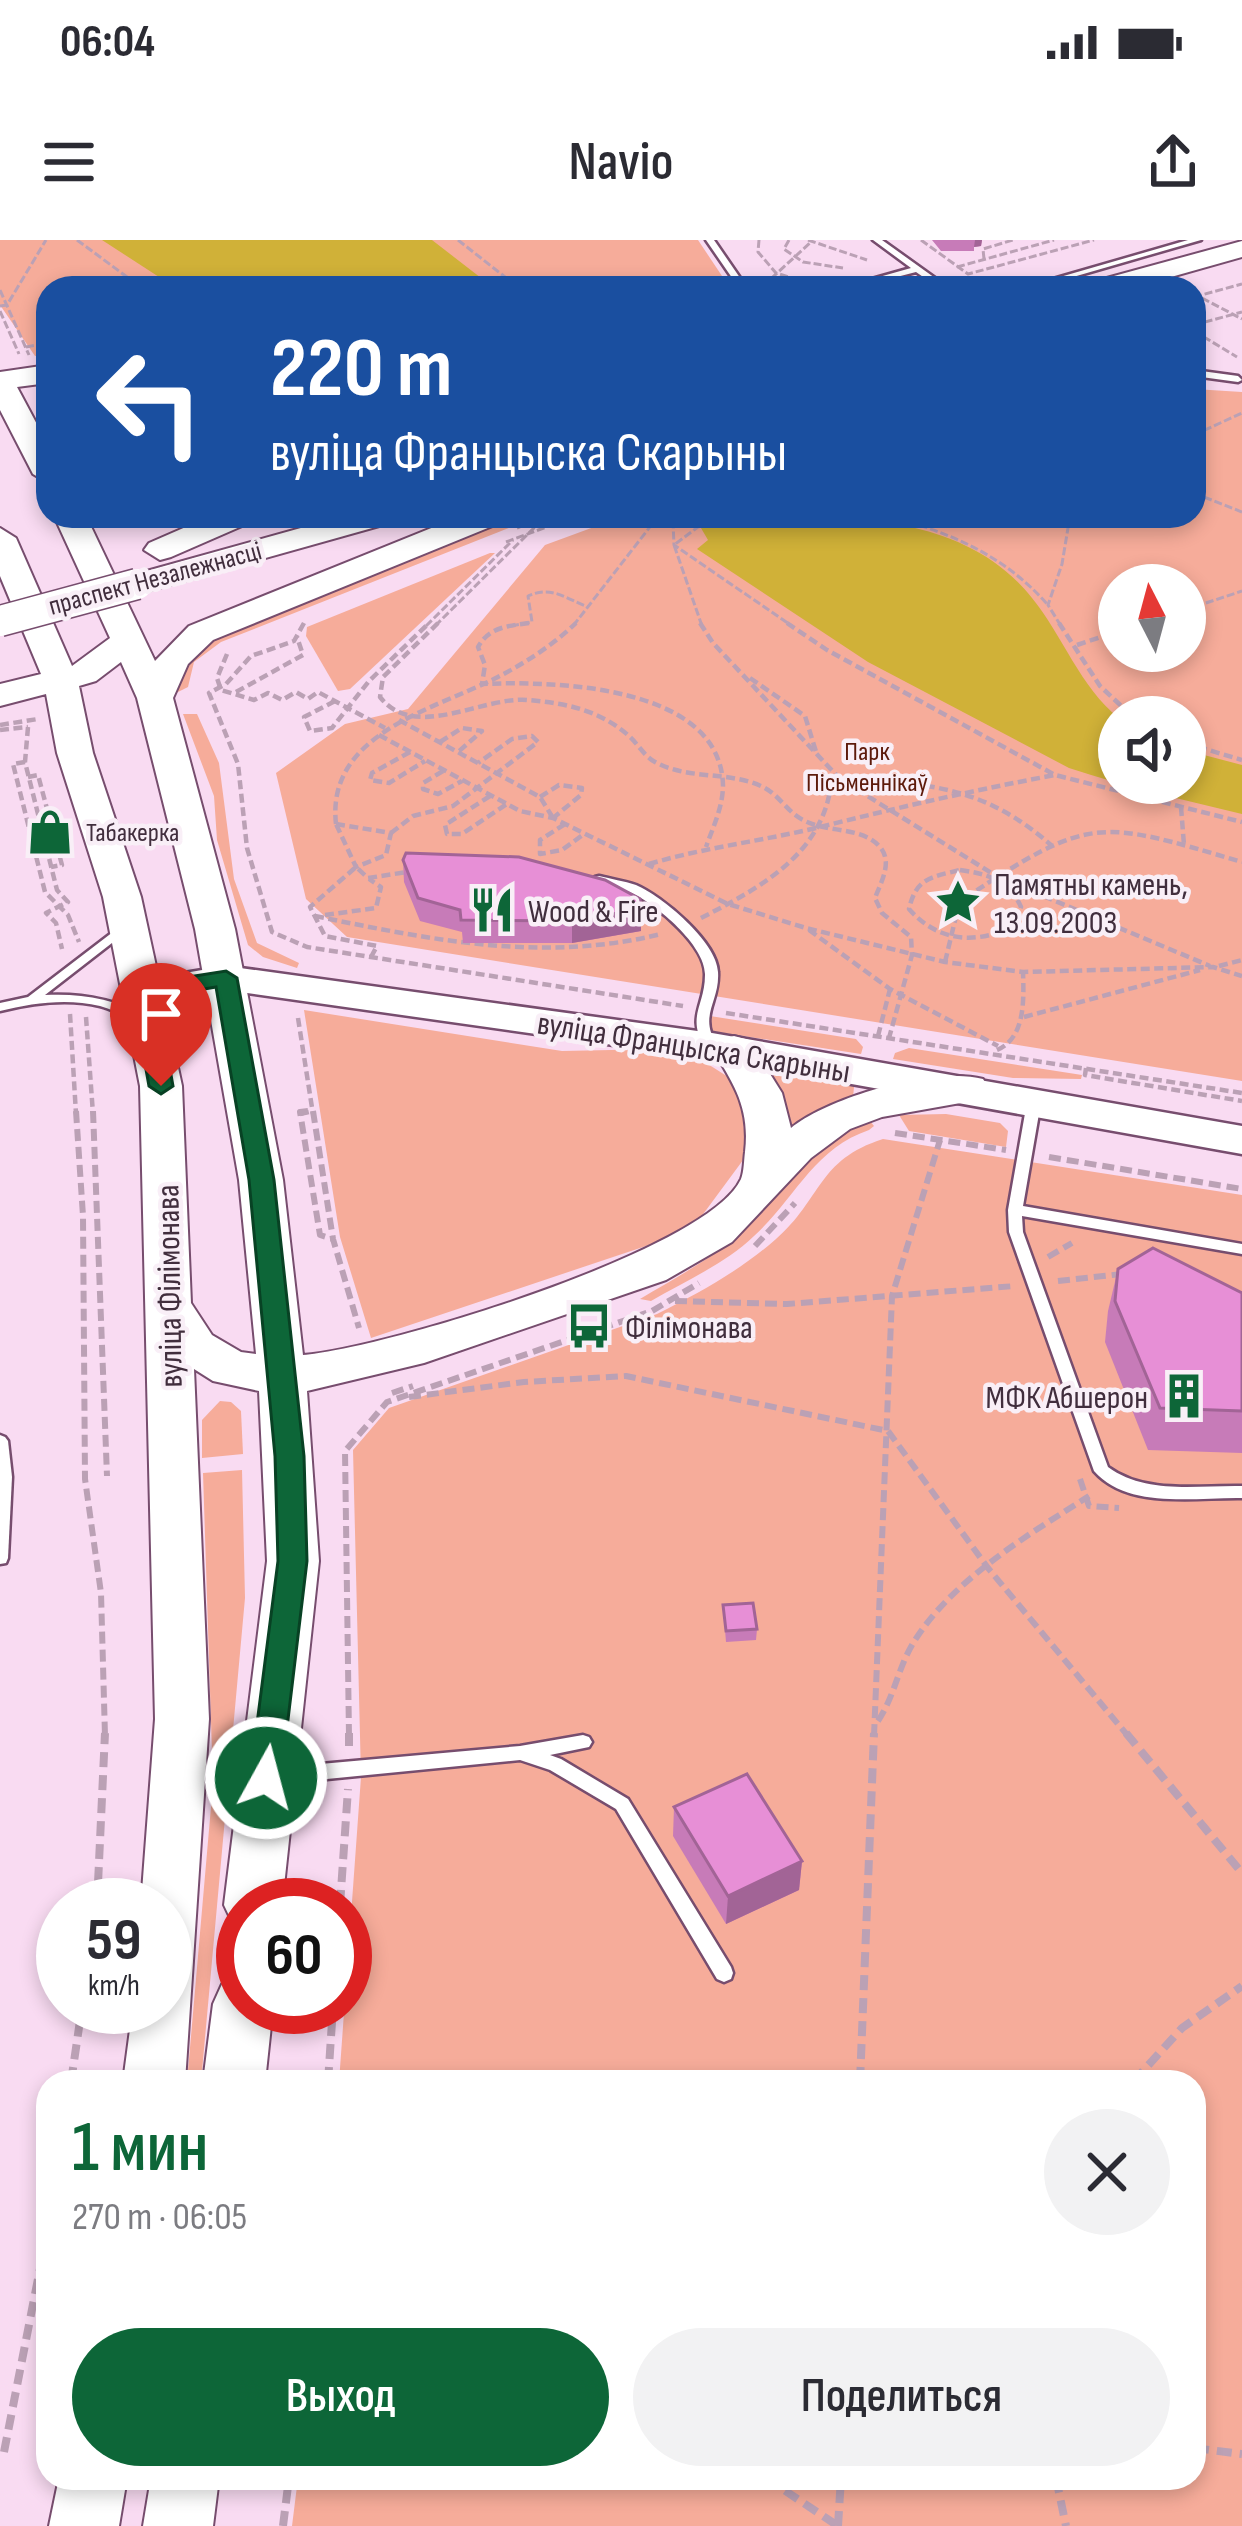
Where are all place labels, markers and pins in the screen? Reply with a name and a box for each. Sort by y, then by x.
shop icon: Табакерка [25,807,75,857]
place label: Табакерка [86,817,180,849]
place label: Памятны камень, 13.09.2003 [994,865,1188,943]
place icon: Памятны камень, 13.09.2003 [933,877,983,927]
restaurant icon: Wood & Fire [467,885,517,935]
place label: Wood & Fire [528,892,659,932]
pin [110,963,212,1086]
bus stop icon: Філімонава [564,1301,614,1351]
place label: Філімонава [625,1308,753,1348]
building icon: МФК Абшерон [1159,1371,1209,1421]
place label: МФК Абшерон [986,1378,1148,1418]

